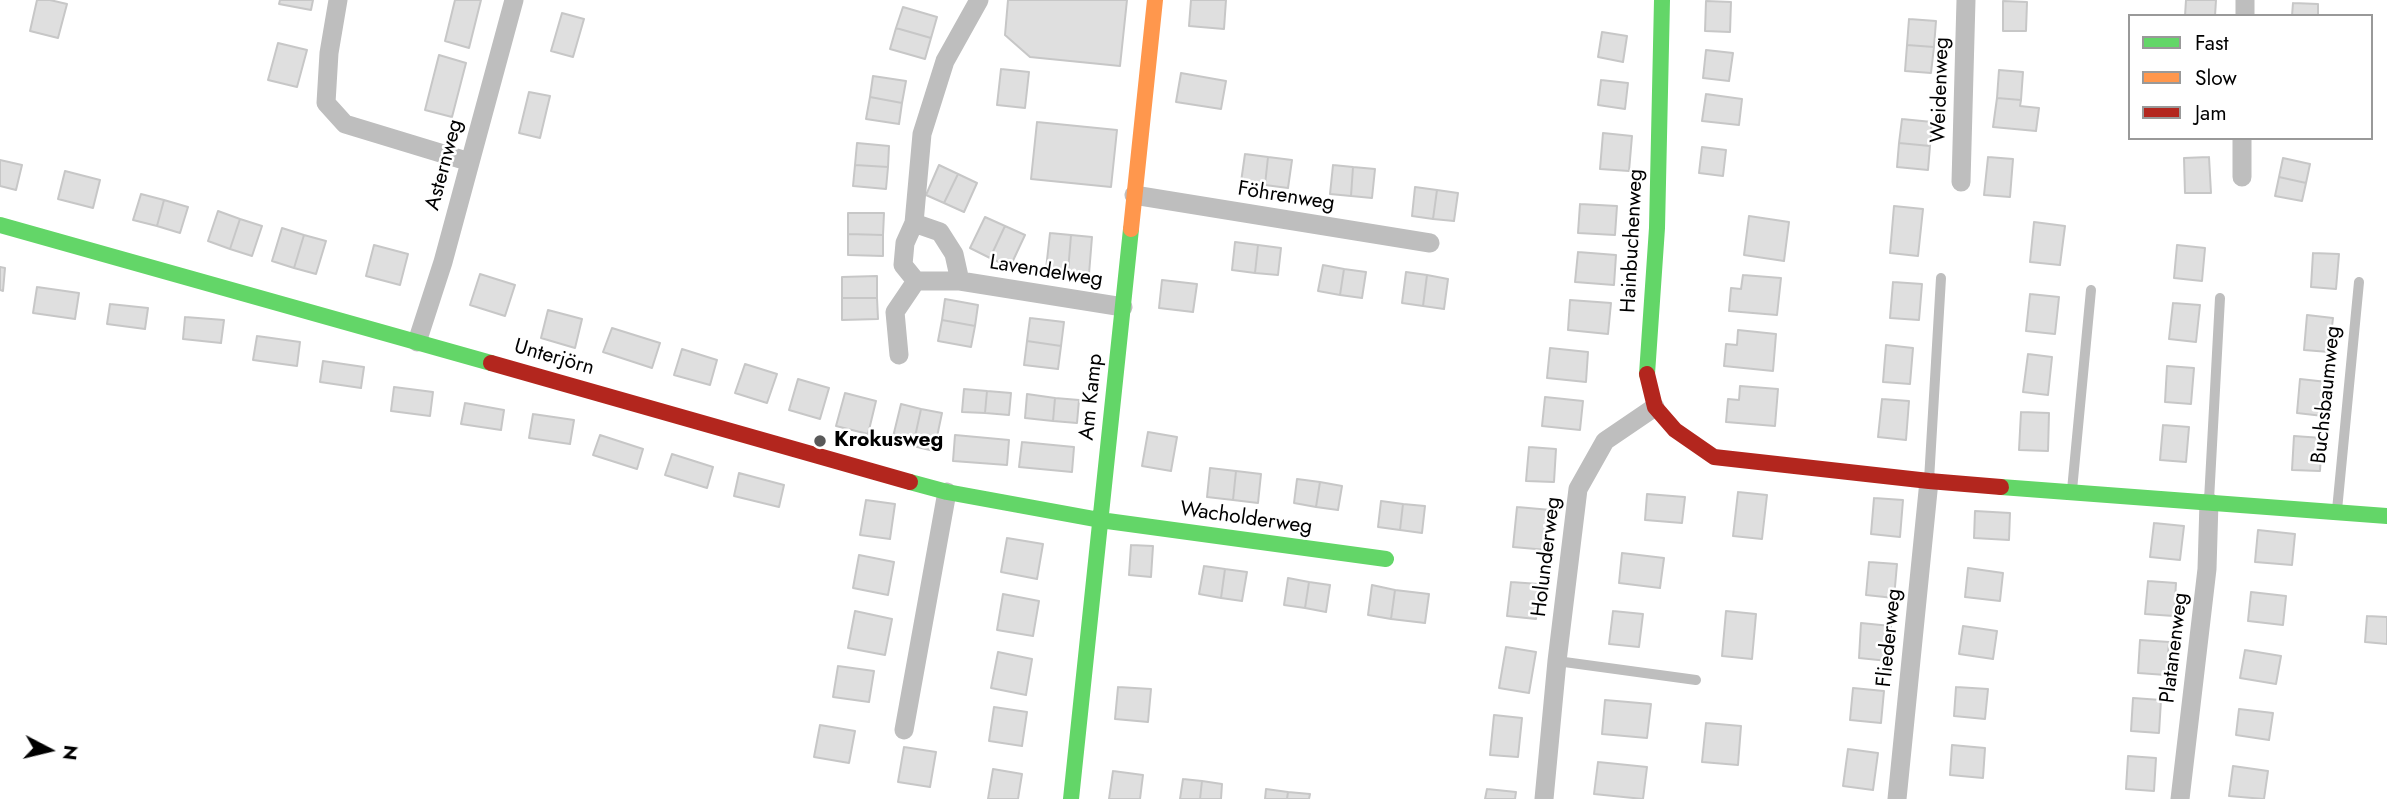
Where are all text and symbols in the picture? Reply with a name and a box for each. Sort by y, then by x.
legend [2128,14,2373,140]
text: Fast [2195,28,2228,58]
street label: Weidenweg [1927,37,1955,143]
text: Slow [2195,63,2237,93]
text: Jam [2195,98,2227,128]
street label: Asternweg [421,117,469,213]
street label: Hainbuchenweg [1617,168,1649,314]
street label: Föhrenweg [1236,177,1336,217]
street label: Lavendelweg [987,251,1105,293]
street label: Buchsbaumweg [2307,325,2347,465]
street label: Unterjörn [511,335,597,381]
street label: Am Kamp [1075,352,1109,442]
place label: Krokusweg [834,428,943,454]
marker: Krokusweg [812,433,828,449]
street label: Holunderweg [1527,496,1567,618]
street label: Wacholderweg [1178,497,1314,541]
street label: Fliederweg [1872,587,1908,689]
street label: Platanenweg [2156,591,2194,705]
north arrow [14,715,84,785]
text: N [56,743,85,762]

